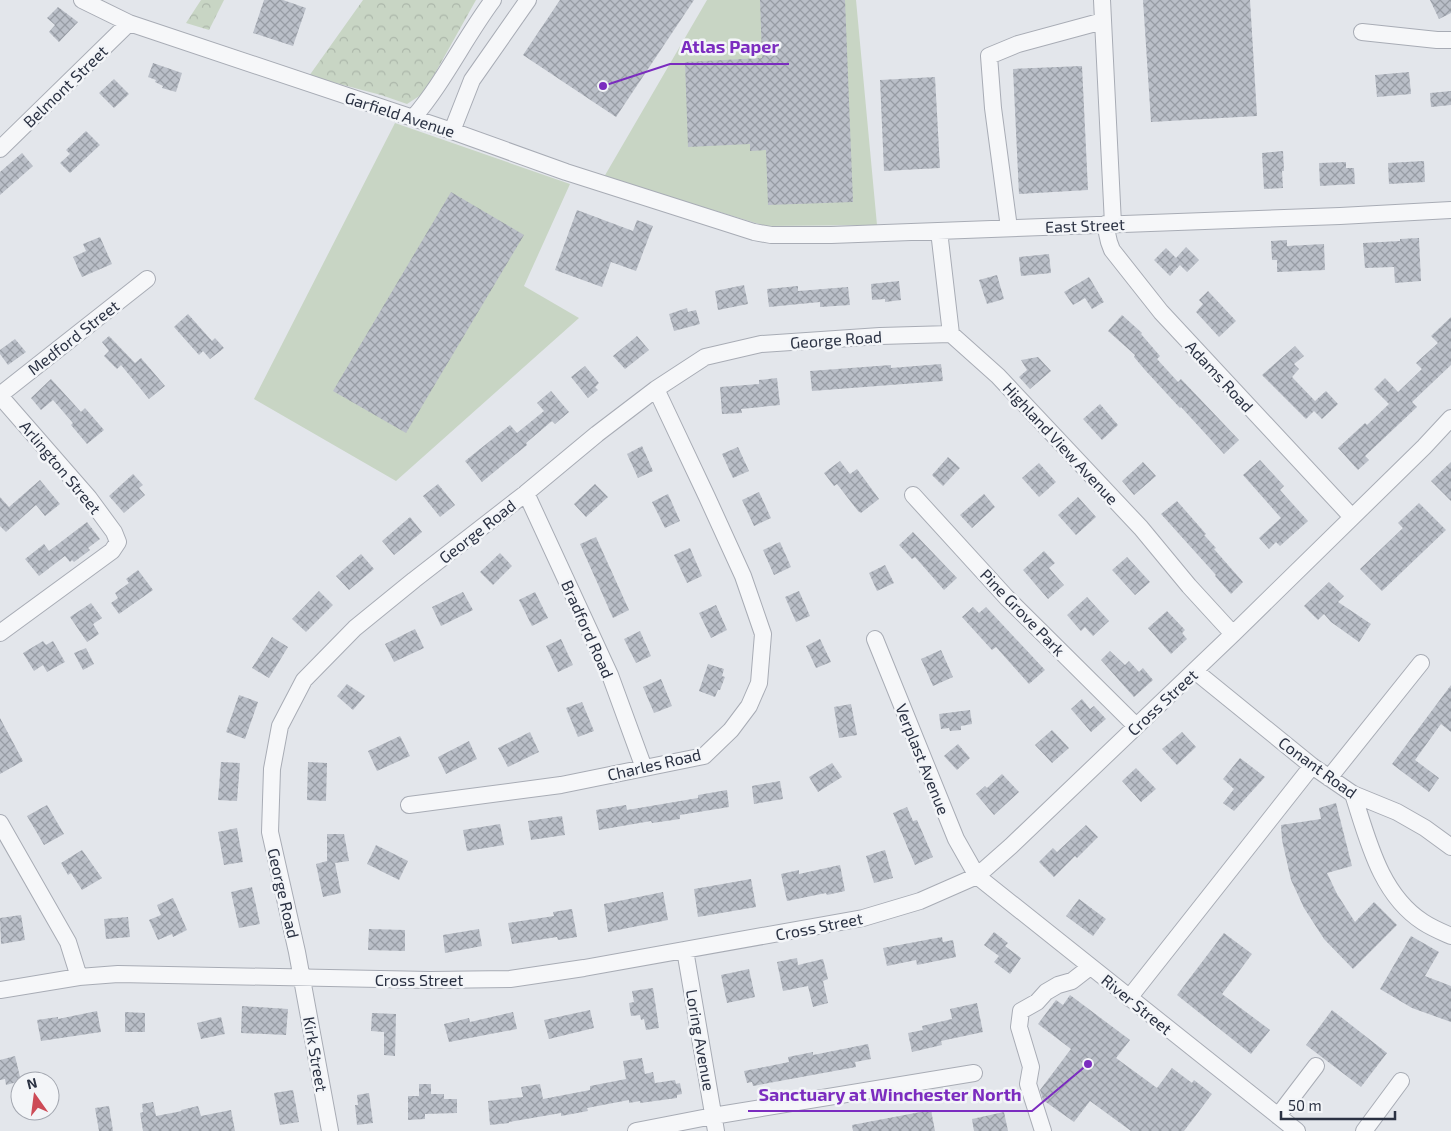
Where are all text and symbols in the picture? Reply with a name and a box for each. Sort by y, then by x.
callout: Atlas Paper [670,31,789,64]
text: Atlas Paper [681,35,780,57]
street label: Belmont Street [19,41,111,131]
street label: Garfield Avenue [343,87,457,141]
street label: East Street [1045,214,1125,236]
street label: Medford Street [24,296,122,378]
street label: George Road [789,326,883,352]
street label: Adams Road [1182,336,1258,416]
street label: Highland View Avenue [999,378,1123,508]
street label: Arlington Street [16,417,106,517]
street label: George Road [435,495,519,567]
street label: Pine Grove Park [977,565,1069,659]
street label: Bradford Road [558,577,618,681]
street label: Cross Street [1123,665,1201,739]
street label: Verplast Avenue [892,701,954,817]
street label: Conant Road [1275,732,1361,802]
street label: Charles Road [605,744,703,784]
street label: George Road [264,846,304,940]
street label: Cross Street [774,908,864,944]
street label: Cross Street [375,970,463,989]
street label: River Street [1098,970,1176,1038]
street label: Loring Avenue [683,988,719,1092]
street label: Kirk Street [300,1015,332,1093]
north arrow [10,1071,60,1121]
text: N [25,1073,39,1092]
callout: Sanctuary at Winchester North [748,1078,1032,1111]
text: Sanctuary at Winchester North [758,1083,1022,1105]
scale bar [1281,1088,1395,1120]
text: 50 m [1288,1096,1322,1114]

